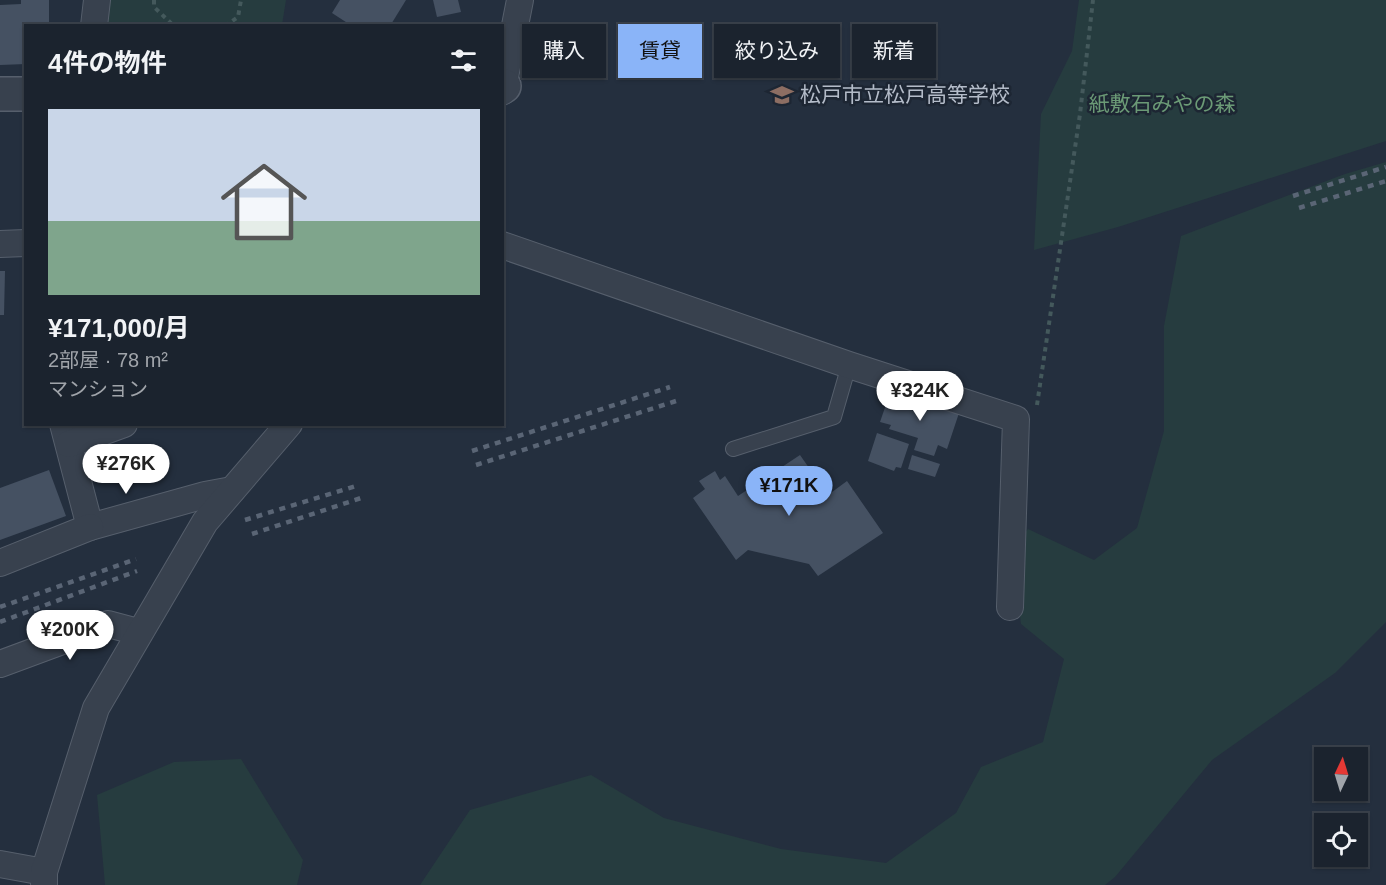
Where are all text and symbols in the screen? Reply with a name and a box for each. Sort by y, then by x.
chip: 購入 [522,24,606,78]
chip: 賃貸 [618,24,702,78]
chip: 絞り込み [714,24,840,78]
chip: 新着 [852,24,936,78]
icon: filters [447,44,480,77]
text: 4件の物件 [48,48,166,78]
school or university icon: 松戸市立松戸高等学校 [769,82,795,108]
place label: 松戸市立松戸高等学校 [800,83,1010,106]
park label: 紙敷石みやの森 [1089,92,1236,115]
icon: home [210,148,318,256]
text: ¥171,000/月 [48,313,190,343]
text: 2部屋 · 78 m² [48,349,168,371]
pin: ¥324K [878,371,962,422]
text: マンション [48,378,148,400]
text: ¥324K [891,379,949,401]
pin: ¥276K [84,444,168,495]
text: ¥276K [97,452,155,474]
pin: ¥171K [747,466,831,517]
text: ¥171K [760,474,818,496]
pin: ¥200K [28,610,112,661]
text: ¥200K [41,618,99,640]
north arrow [1314,747,1368,801]
map controls [1314,747,1368,867]
button: locate [1314,813,1368,867]

